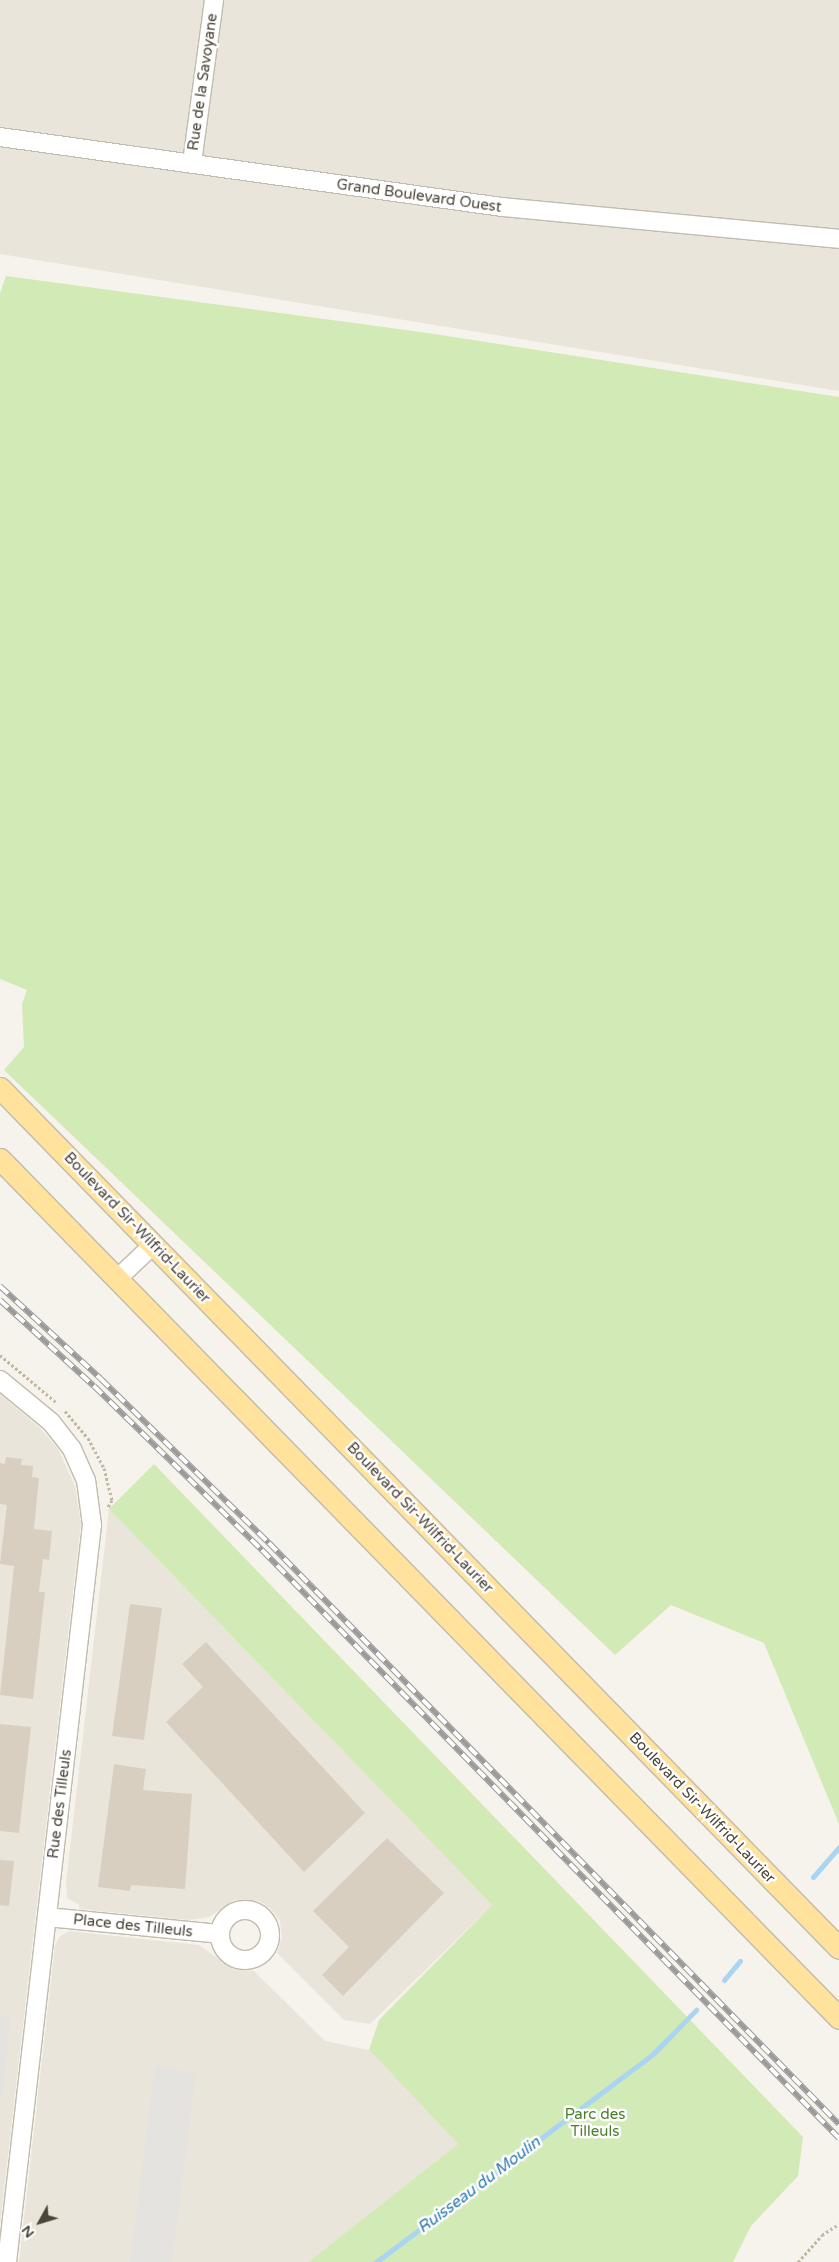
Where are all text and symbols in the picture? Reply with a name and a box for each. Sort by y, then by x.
street label: Rue de la Savoyane [184,12,222,152]
street label: Grand Boulevard Ouest [335,176,503,216]
street label: Boulevard Sir-Wilfrid-Laurier [60,1149,214,1307]
street label: Boulevard Sir-Wilfrid-Laurier [343,1439,497,1597]
street label: Boulevard Sir-Wilfrid-Laurier [625,1729,779,1887]
street label: Rue des Tilleuls [44,1748,76,1860]
street label: Place des Tilleuls [72,1911,194,1941]
park label: Parc des Tilleuls [565,2105,625,2140]
water label: Ruisseau du Moulin [414,2133,544,2237]
north arrow [15,2197,65,2247]
text: N [18,2222,38,2241]

